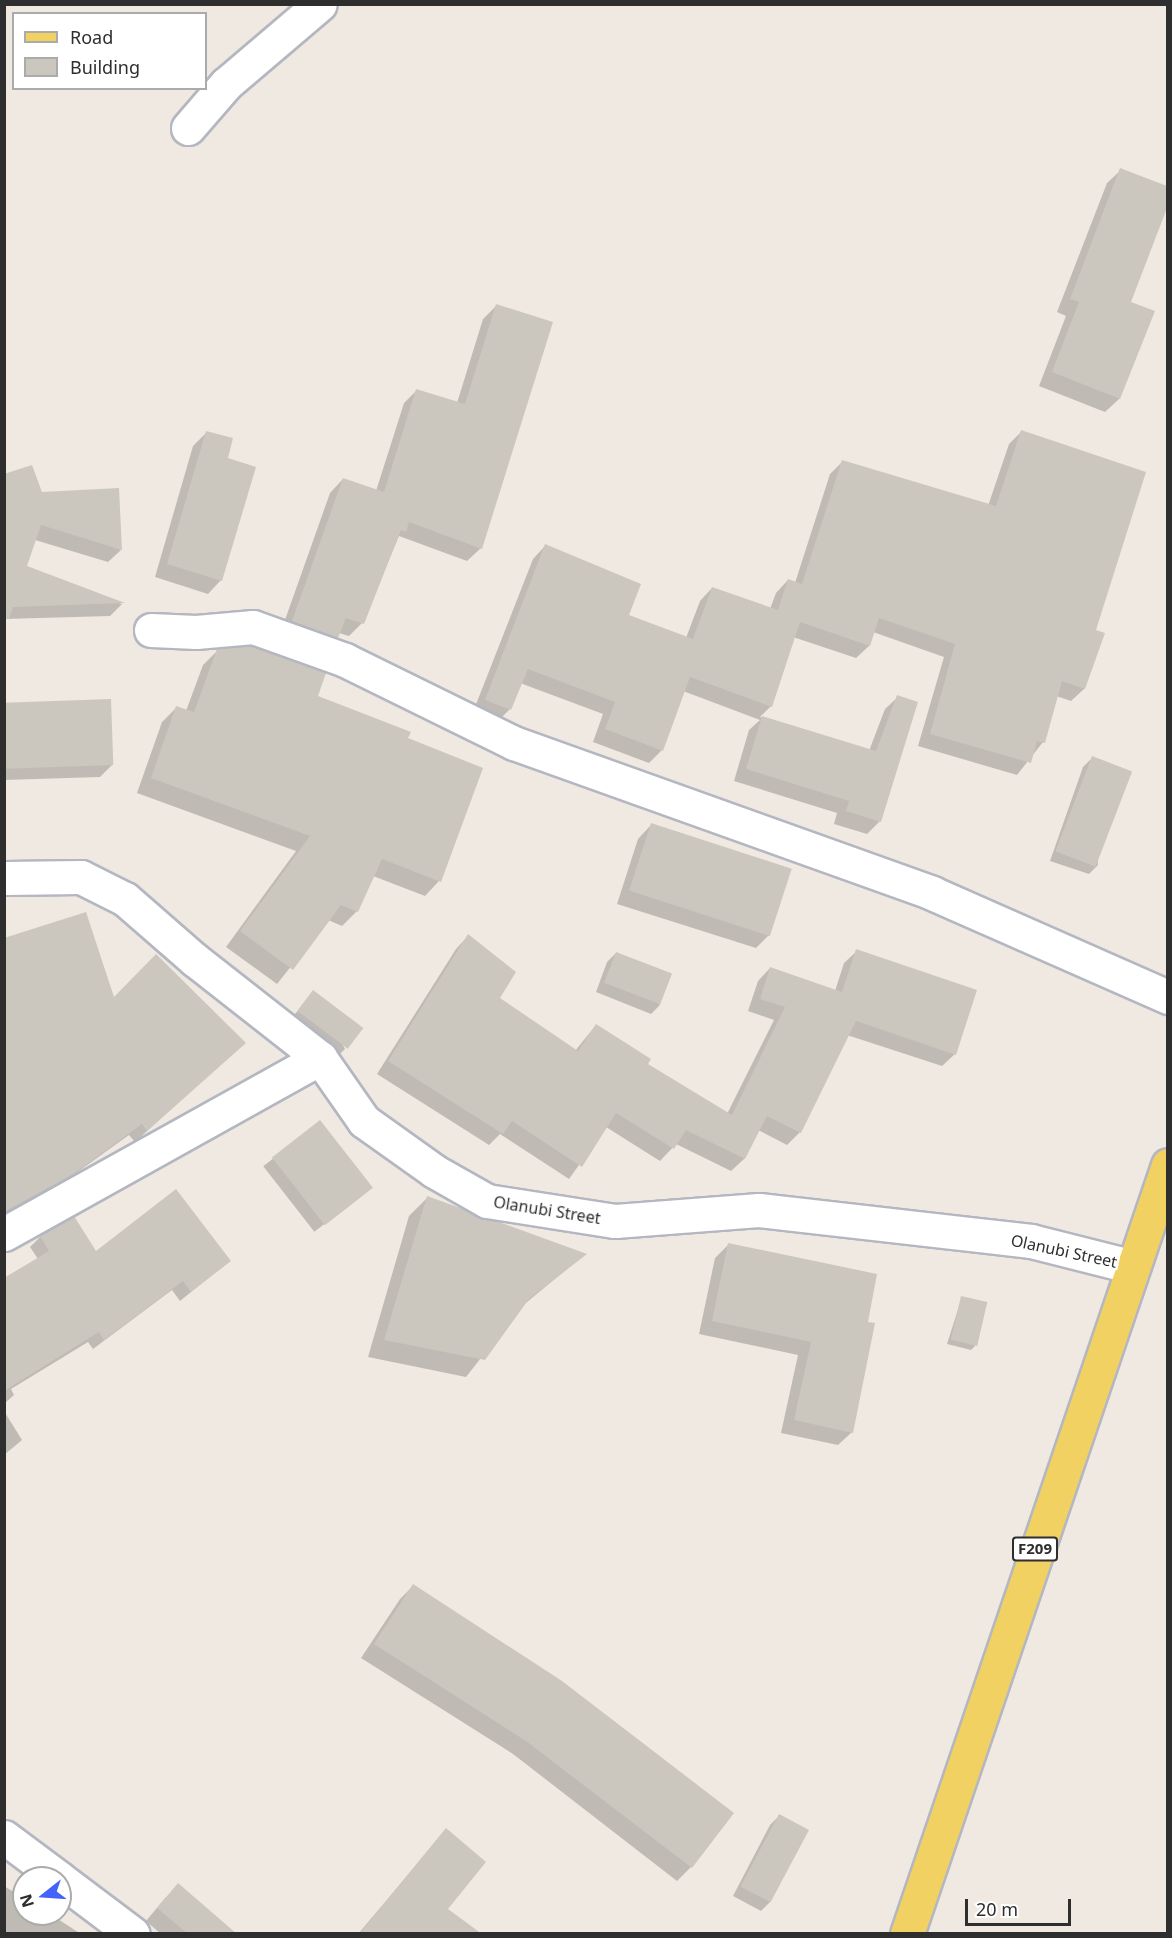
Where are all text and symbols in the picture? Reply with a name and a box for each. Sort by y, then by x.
legend [12,12,207,90]
text: Road [70,25,113,49]
text: Building [70,55,140,79]
street label: Olanubi Street [492,1192,602,1228]
street label: Olanubi Street [1009,1230,1119,1272]
road number: F209 [1011,1537,1059,1561]
north arrow [12,1866,72,1926]
scale bar [968,1887,1074,1925]
text: N [14,1891,39,1910]
text: 20 m [976,1897,1018,1921]

